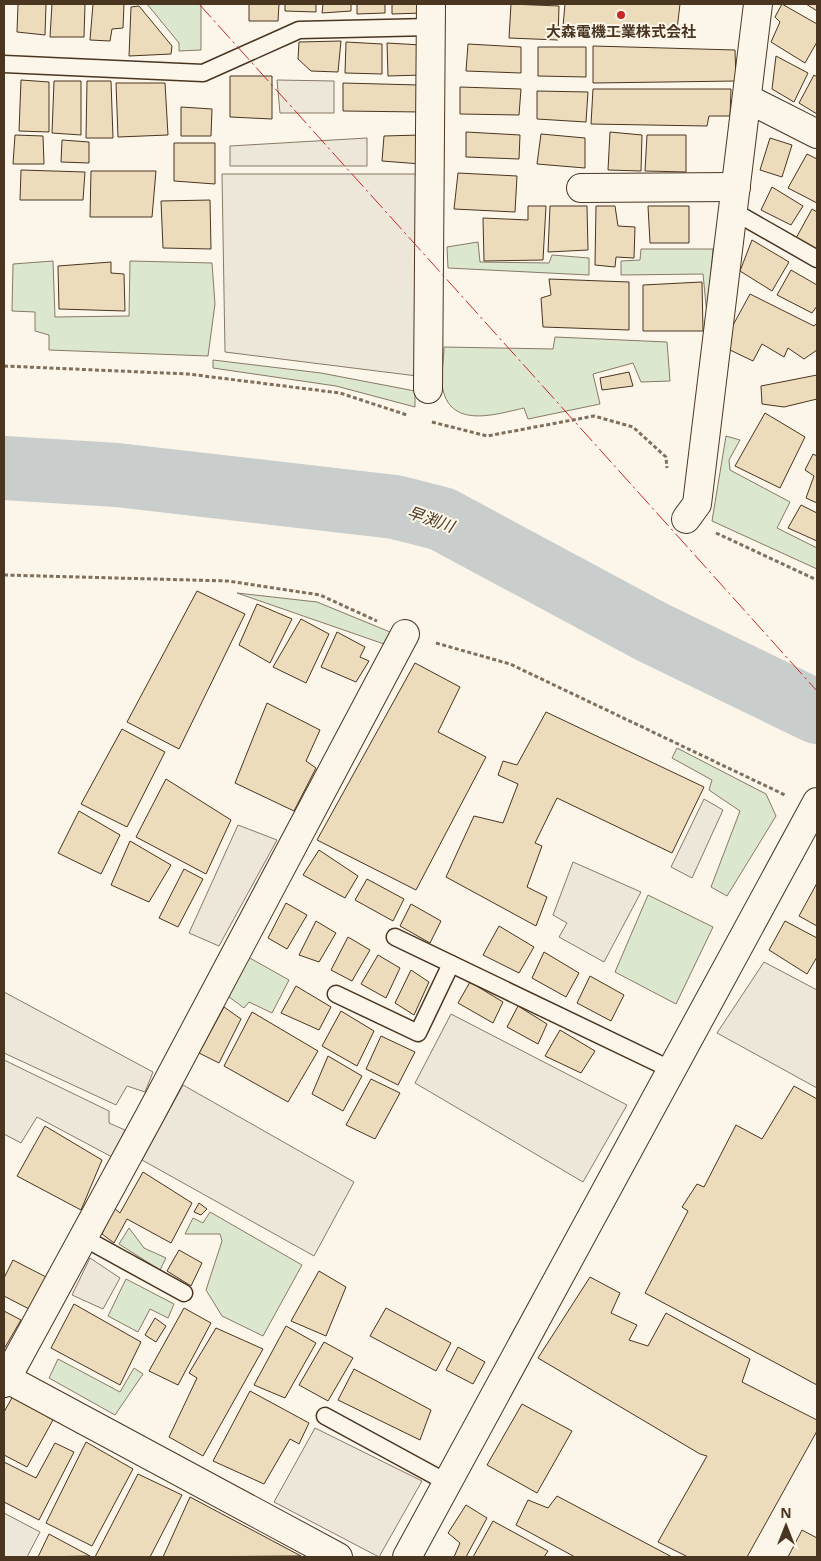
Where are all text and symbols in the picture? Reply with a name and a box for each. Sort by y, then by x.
marker: 大森電機工業株式会社 [615,9,627,21]
place label: 大森電機工業株式会社 [546,21,696,41]
water label: 早渕川 [405,501,459,538]
north arrow [761,1501,811,1551]
text: N [780,1503,792,1522]

